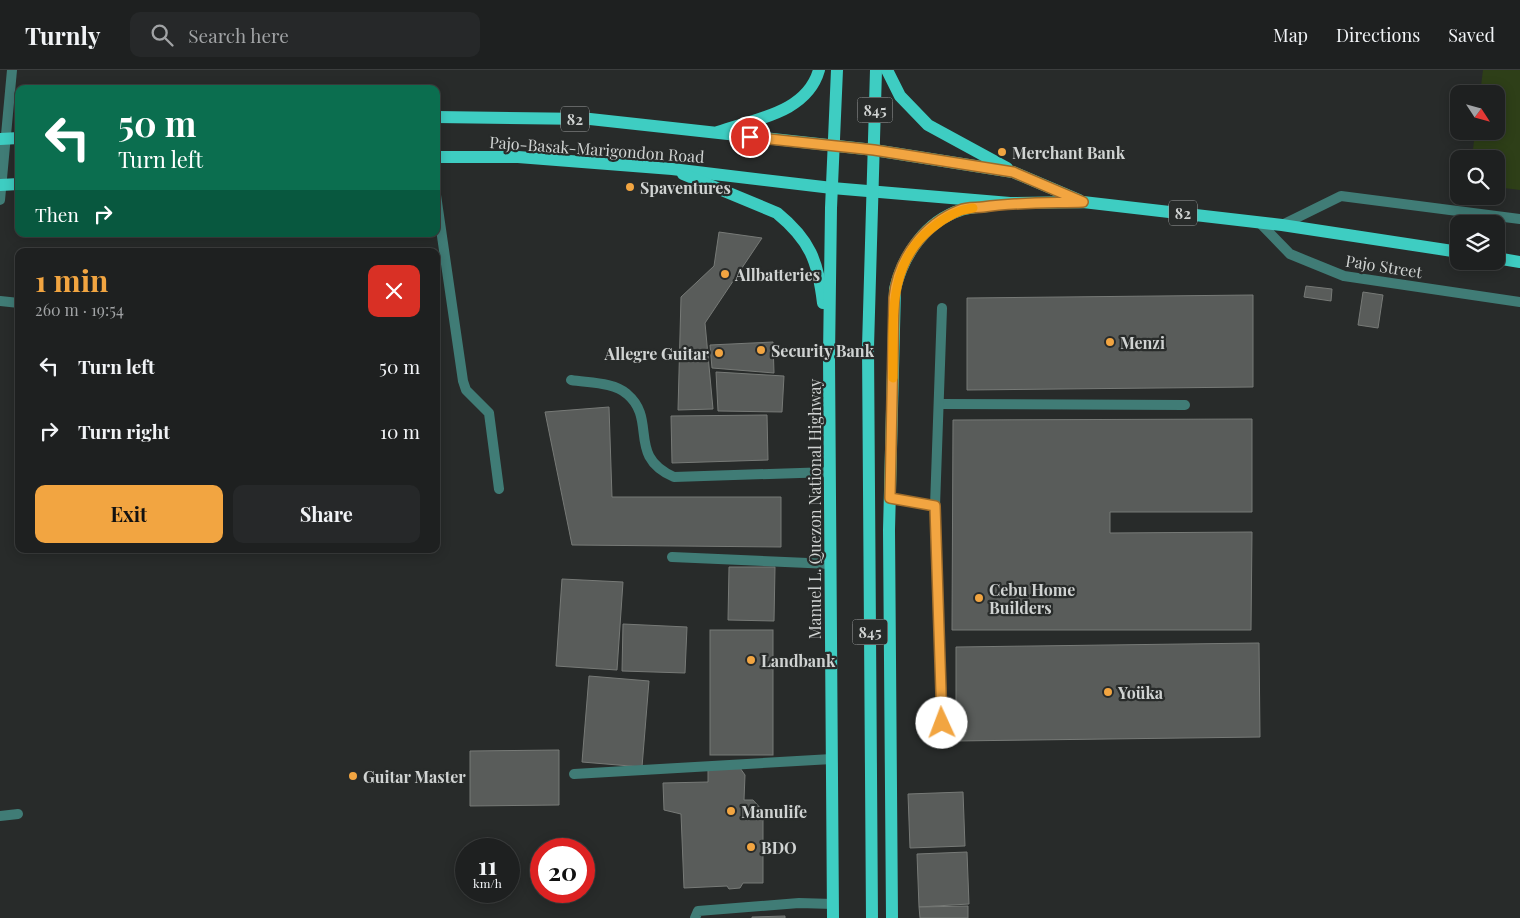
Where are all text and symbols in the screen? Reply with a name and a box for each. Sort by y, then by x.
search box [130,12,480,57]
text: Turnly [25,19,100,51]
icon: search [148,21,176,49]
text: Search here [188,22,289,48]
text: Map [1273,23,1308,47]
text: Directions [1336,23,1420,47]
text: Saved [1448,23,1495,47]
north arrow [1450,85,1505,140]
map controls [1450,85,1505,270]
road number: 845 [858,98,892,122]
text: 50 m [118,99,196,146]
icon: left [35,105,100,170]
road number: 82 [561,106,589,132]
pin [729,116,771,158]
icon: arrive [736,123,764,151]
street label: Pajo-Basak-Marigondon Road [489,131,705,167]
place label: Merchant Bank [1012,142,1126,163]
text: Turn left [118,144,203,174]
marker: Merchant Bank [996,146,1008,158]
button: search [1450,150,1505,205]
place label: Spaventures [640,177,731,198]
marker: Spaventures [624,181,636,193]
icon: right [89,200,117,228]
road number: 82 [1169,200,1197,226]
text: Then [35,201,79,227]
button: layers [1450,215,1505,270]
street label: Pajo Street [1344,250,1424,282]
text: 1 min [35,260,109,300]
place label: Allbatteries [734,264,820,285]
button: close [368,265,420,317]
marker: Allbatteries [719,268,731,280]
text: 260 m · 19:54 [35,299,124,320]
place label: Menzi [1120,332,1165,353]
marker: Menzi [1104,336,1116,348]
place label: Security Bank [771,340,875,361]
place label: Allegre Guitar [604,343,710,364]
marker: Security Bank [755,344,767,356]
marker: Allegre Guitar [713,347,725,359]
icon: left [35,352,63,380]
text: Turn left [78,353,155,379]
text: 50 m [379,353,420,379]
street label: Manuel L. Quezon National Highway [804,379,825,639]
icon: right [35,417,63,445]
text: Turn right [78,418,170,444]
text: 10 m [380,418,420,444]
button: Exit [35,485,223,543]
button: Share [233,485,420,543]
place label: Cebu Home Builders [989,579,1075,618]
marker: Cebu Home Builders [973,592,985,604]
road number: 845 [852,620,888,644]
place label: Landbank [761,650,836,671]
marker: Landbank [745,654,757,666]
place label: Yoüka [1117,682,1164,703]
marker: Yoüka [1102,686,1114,698]
position arrow [915,696,967,748]
place label: Guitar Master [363,766,466,787]
marker: Guitar Master [347,770,359,782]
place label: Manulife [741,801,807,822]
marker: Manulife [725,805,737,817]
place label: BDO [761,837,797,858]
speed limit sign: 20 [530,838,595,903]
marker: BDO [745,841,757,853]
text: 11 [478,848,497,881]
text: km/h [473,875,502,891]

